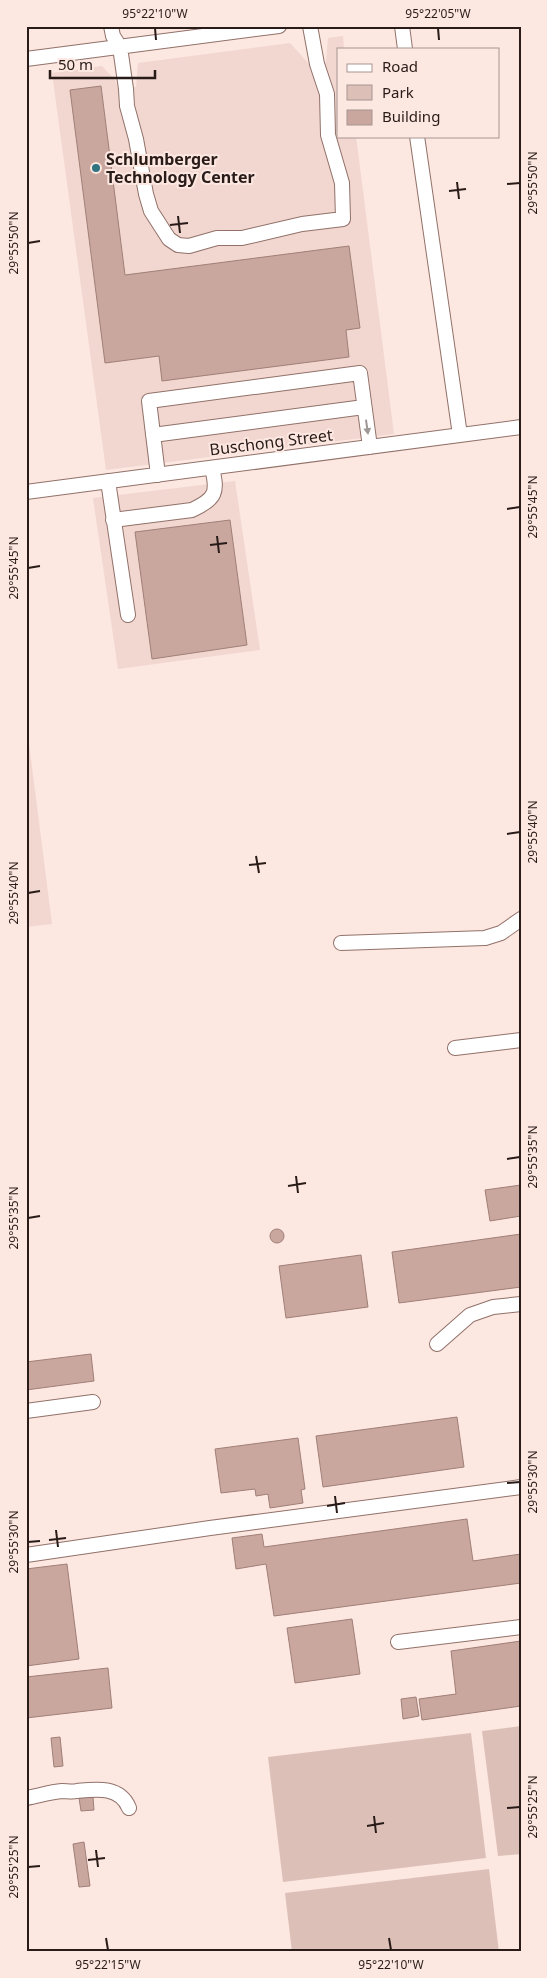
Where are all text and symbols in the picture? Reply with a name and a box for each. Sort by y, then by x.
text: 95°22'10"W [122,5,188,22]
text: 95°22'05"W [405,5,471,22]
scale bar [50,48,155,80]
legend [337,48,500,138]
text: 50 m [58,54,93,74]
text: Road [382,56,418,76]
text: Park [382,82,414,102]
text: Building [382,106,440,126]
place label: Schlumberger Technology Center [106,148,255,188]
text: 29°55'50"N [524,151,541,215]
marker: Schlumberger Technology Center [90,162,102,174]
text: 29°55'50"N [5,211,22,275]
one-way arrow [363,419,371,435]
street label: Buschong Street [208,424,334,460]
text: 29°55'45"N [524,475,541,539]
text: 29°55'45"N [5,536,22,600]
text: 29°55'40"N [524,800,541,864]
text: 29°55'40"N [5,861,22,925]
text: 29°55'35"N [524,1125,541,1189]
text: 29°55'35"N [5,1186,22,1250]
text: 29°55'30"N [524,1450,541,1514]
text: 29°55'30"N [5,1510,22,1574]
text: 29°55'25"N [524,1775,541,1839]
text: 29°55'25"N [5,1835,22,1899]
text: 95°22'15"W [75,1956,141,1973]
text: 95°22'10"W [358,1956,424,1973]

